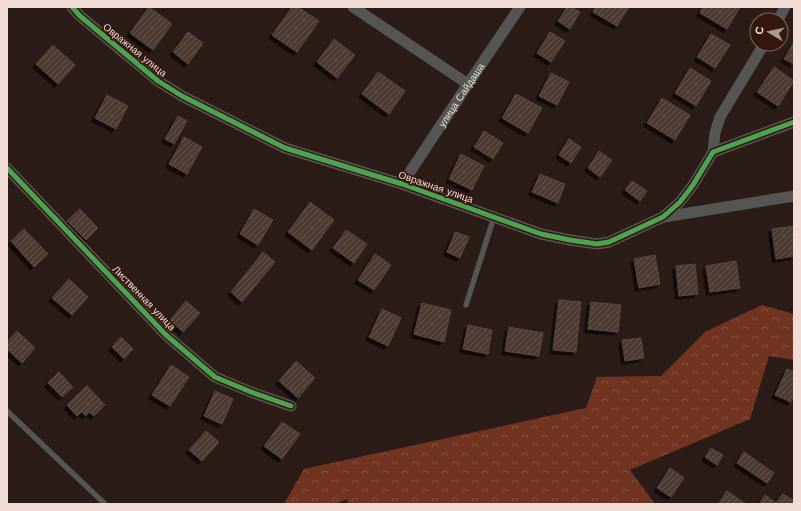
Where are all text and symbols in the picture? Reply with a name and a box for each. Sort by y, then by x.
north arrow [749,12,789,52]
street label: Овражная улица [101,21,169,79]
text: С [753,26,767,35]
street label: улица Сайдаша [436,60,486,129]
street label: Овражная улица [397,169,475,205]
street label: Лиственная улица [110,263,178,333]

